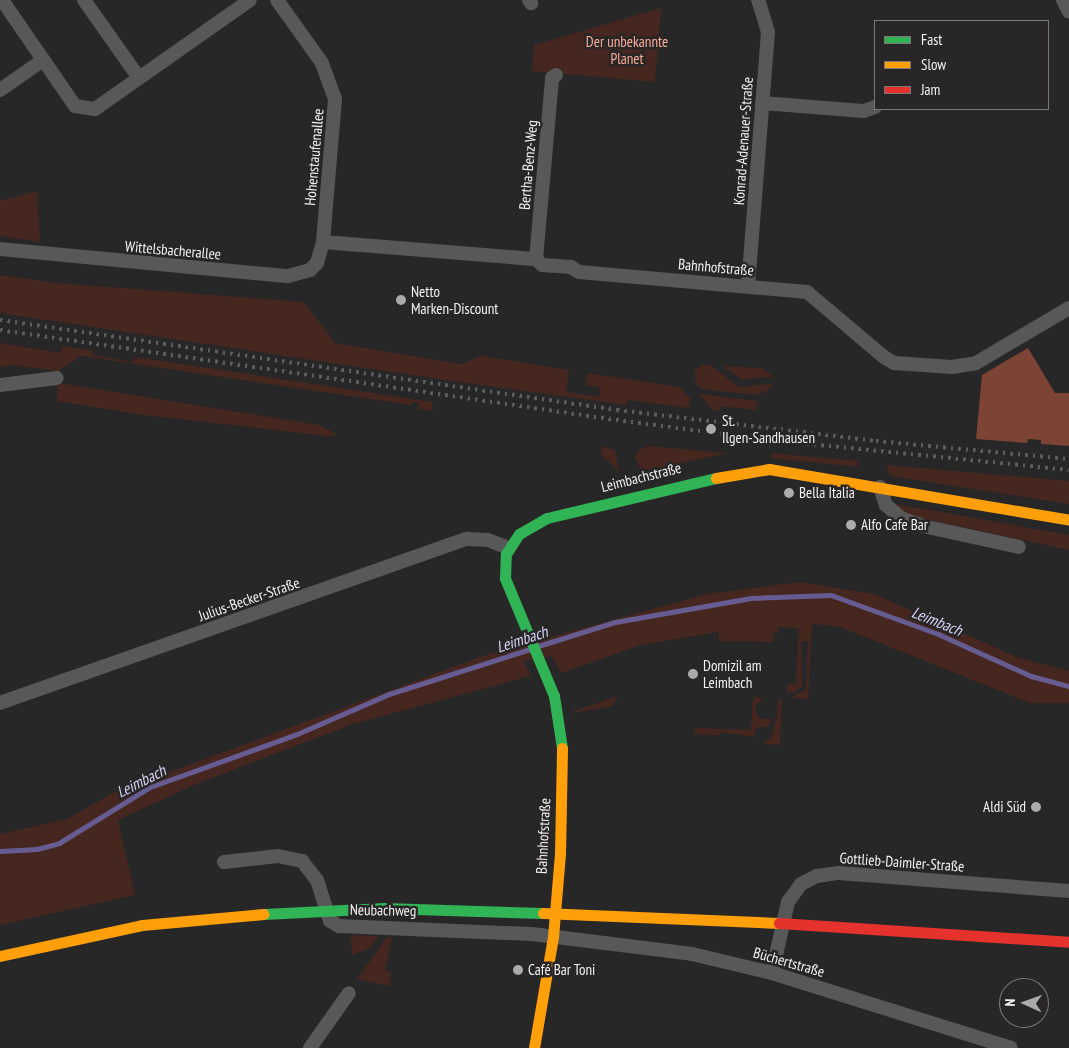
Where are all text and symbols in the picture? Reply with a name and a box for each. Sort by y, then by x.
legend [874,20,1049,110]
text: Fast [921,30,942,49]
park label: Der unbekannte Planet [586,32,668,67]
text: Slow [921,55,946,74]
street label: Konrad-Adenauer-Straße [730,76,756,206]
text: Jam [921,80,940,99]
street label: Hohenstaufenallee [301,108,327,206]
street label: Bertha-Benz-Weg [515,119,541,211]
street label: Wittelsbacherallee [124,237,222,263]
street label: Bahnhofstraße [677,255,755,279]
place label: Netto Marken-Discount [411,282,498,317]
marker: Netto Marken-Discount [395,294,407,306]
place label: St. Ilgen-Sandhausen [722,411,815,446]
marker: St. Ilgen-Sandhausen [704,422,718,436]
street label: Leimbachstraße [599,458,683,496]
place label: Bella Italia [799,484,855,502]
marker: Bella Italia [783,487,795,499]
place label: Alfo Cafe Bar [861,516,928,534]
marker: Alfo Cafe Bar [845,519,857,531]
street label: Julius-Becker-Straße [196,573,302,625]
water label: Leimbach [909,602,965,640]
water label: Leimbach [494,622,550,656]
place label: Domizil am Leimbach [703,656,761,691]
marker: Domizil am Leimbach [687,668,699,680]
water label: Leimbach [113,761,169,801]
street label: Bahnhofstraße [532,798,554,874]
place label: Aldi Süd [983,798,1026,816]
marker: Aldi Süd [1030,801,1042,813]
street label: Gottlieb-Daimler-Straße [839,849,965,875]
street label: Neubachweg [350,900,416,920]
street label: Büchertstraße [751,943,827,981]
place label: Café Bar Toni [528,961,596,979]
marker: Café Bar Toni [512,964,524,976]
north arrow [999,978,1049,1028]
text: N [1001,998,1019,1007]

